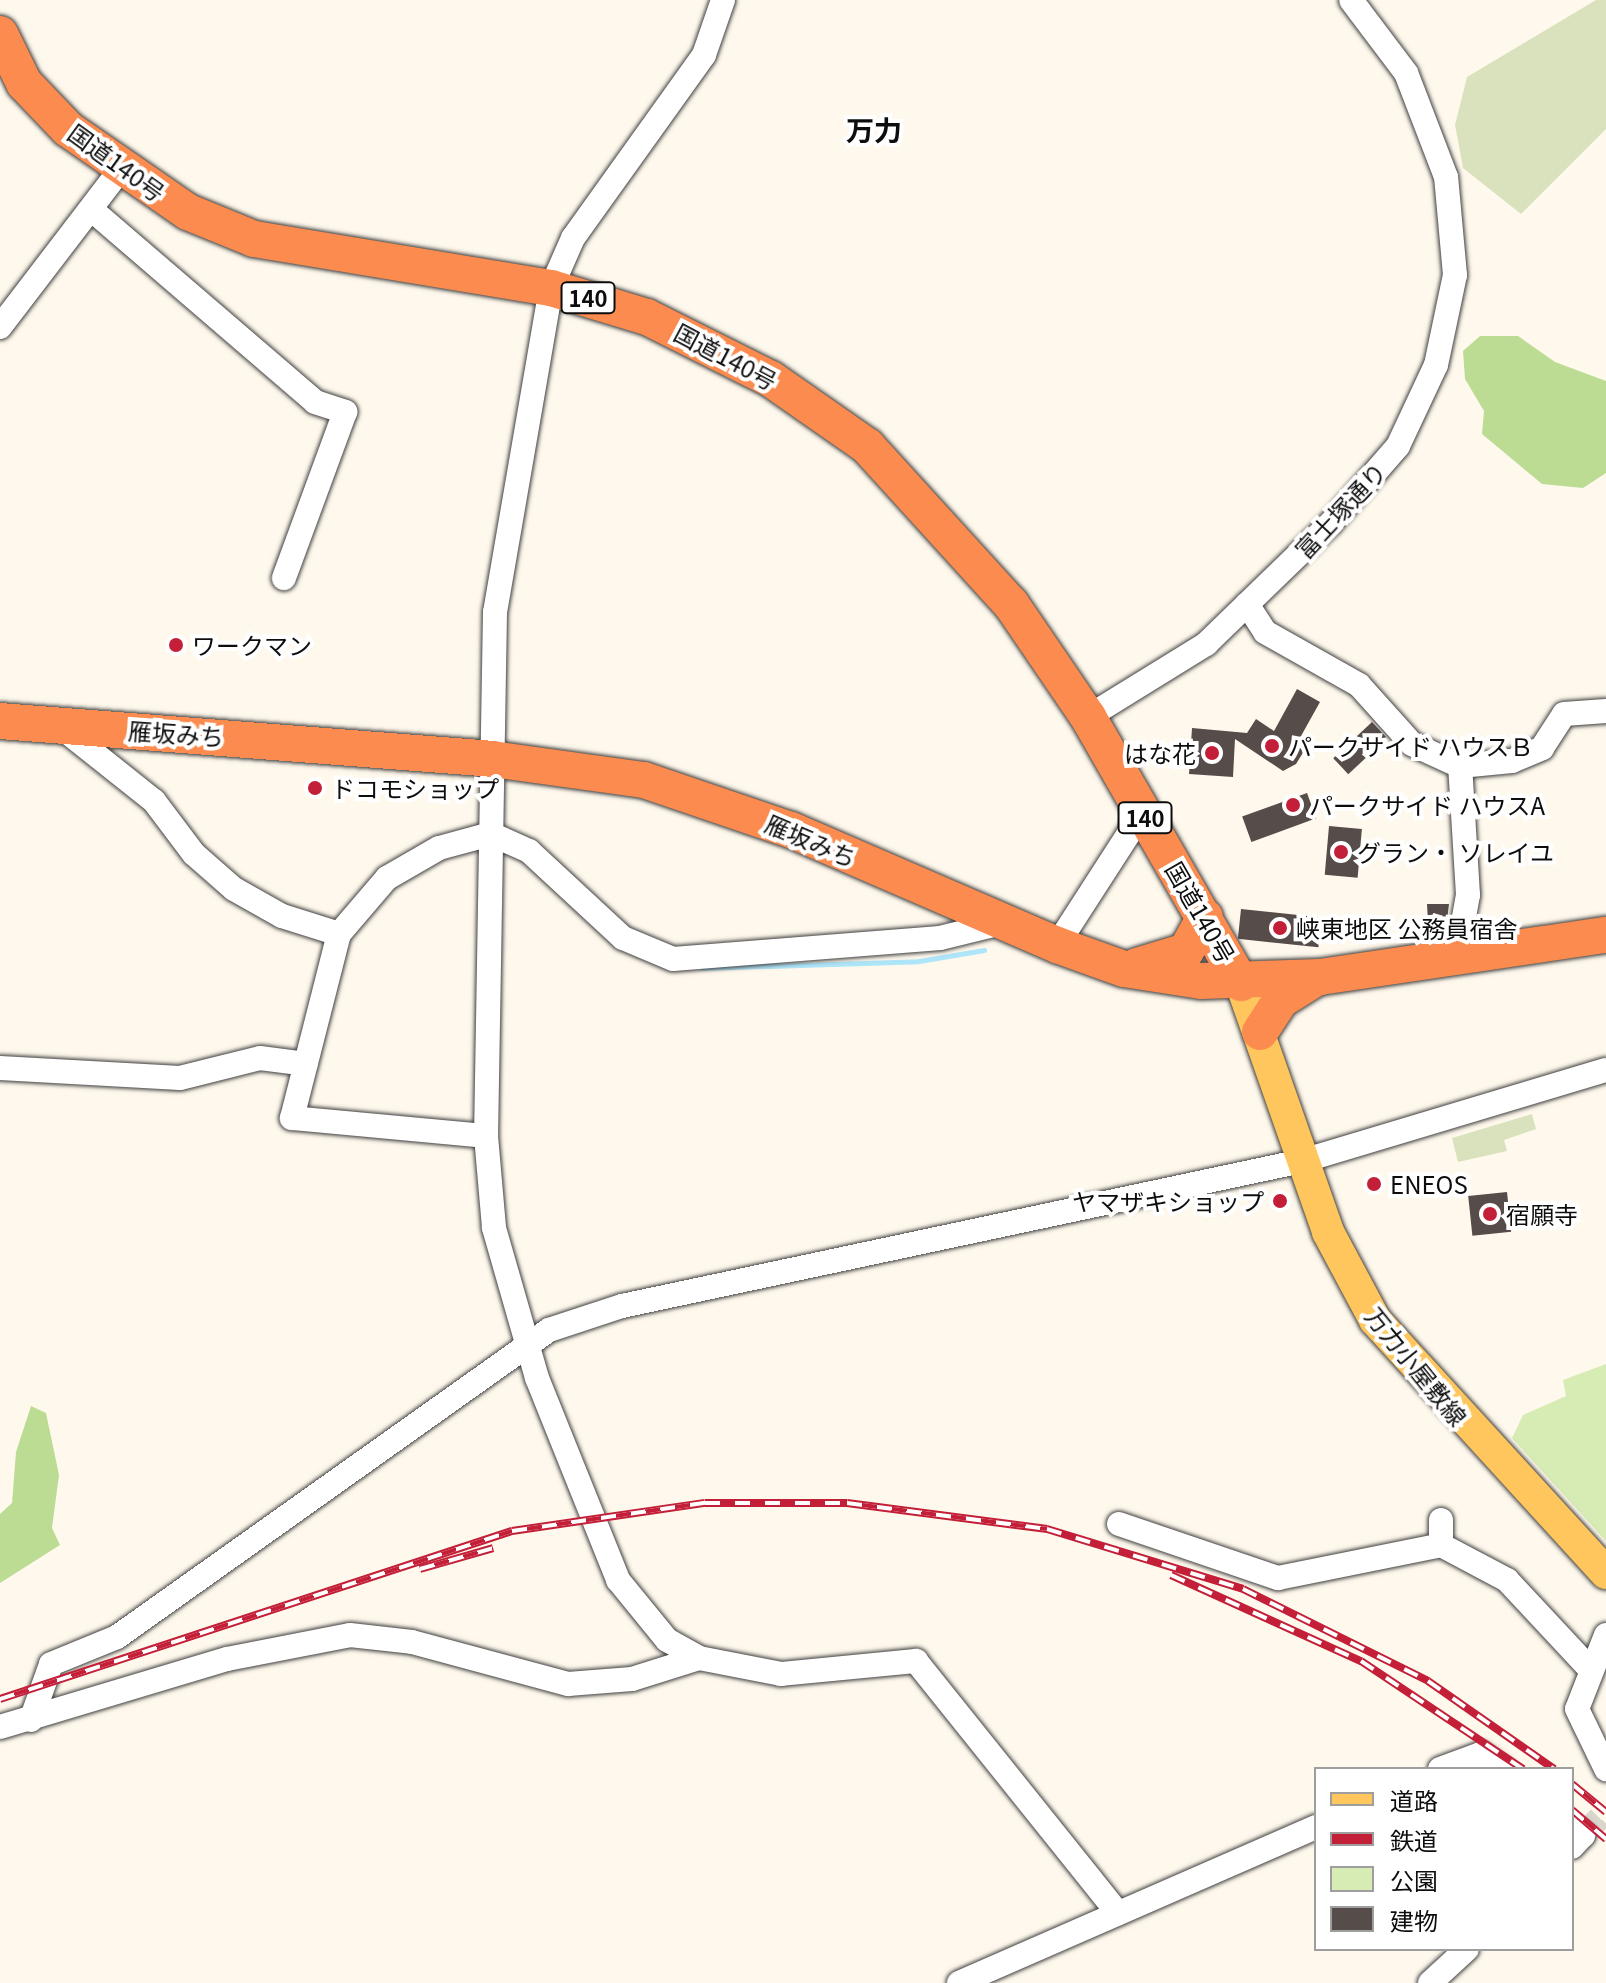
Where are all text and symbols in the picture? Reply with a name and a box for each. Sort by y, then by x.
district label: 万力 [846,112,902,146]
street label: 国道140号 [63,117,171,207]
road number: 140 [560,280,616,316]
street label: 国道140号 [670,317,782,395]
street label: 富士塚通り [1289,456,1391,564]
place label: ワークマン [192,631,312,659]
marker: ワークマン [167,636,185,654]
street label: 雁坂みち [127,715,225,751]
place label: パークサイド ハウスＢ [1288,732,1533,760]
marker: パークサイド ハウスＢ [1263,737,1281,755]
place label: はな花 [1124,739,1196,767]
marker: はな花 [1203,744,1221,762]
place label: ドコモショップ [331,774,499,802]
marker: ドコモショップ [306,779,324,797]
place label: パークサイド ハウスA [1309,791,1545,819]
marker: パークサイド ハウスA [1284,796,1302,814]
road number: 140 [1117,800,1173,836]
street label: 雁坂みち [761,808,861,872]
place label: グラン・ ソレイユ [1357,838,1554,866]
marker: グラン・ ソレイユ [1332,843,1350,861]
street label: 国道140号 [1161,856,1241,968]
place label: 峡東地区 公務員宿舎 [1296,914,1517,942]
marker: 峡東地区 公務員宿舎 [1271,919,1289,937]
place label: ENEOS [1390,1170,1468,1198]
marker: ENEOS [1365,1175,1383,1193]
place label: ヤマザキショップ [1072,1187,1264,1215]
marker: ヤマザキショップ [1271,1192,1289,1210]
place label: 宿願寺 [1506,1200,1578,1228]
marker: 宿願寺 [1481,1205,1499,1223]
street label: 万力小屋敷線 [1360,1301,1474,1431]
legend [1314,1767,1574,1951]
text: 道路 [1390,1782,1438,1817]
text: 鉄道 [1390,1822,1438,1857]
text: 公園 [1390,1862,1438,1897]
text: 建物 [1390,1902,1438,1937]

